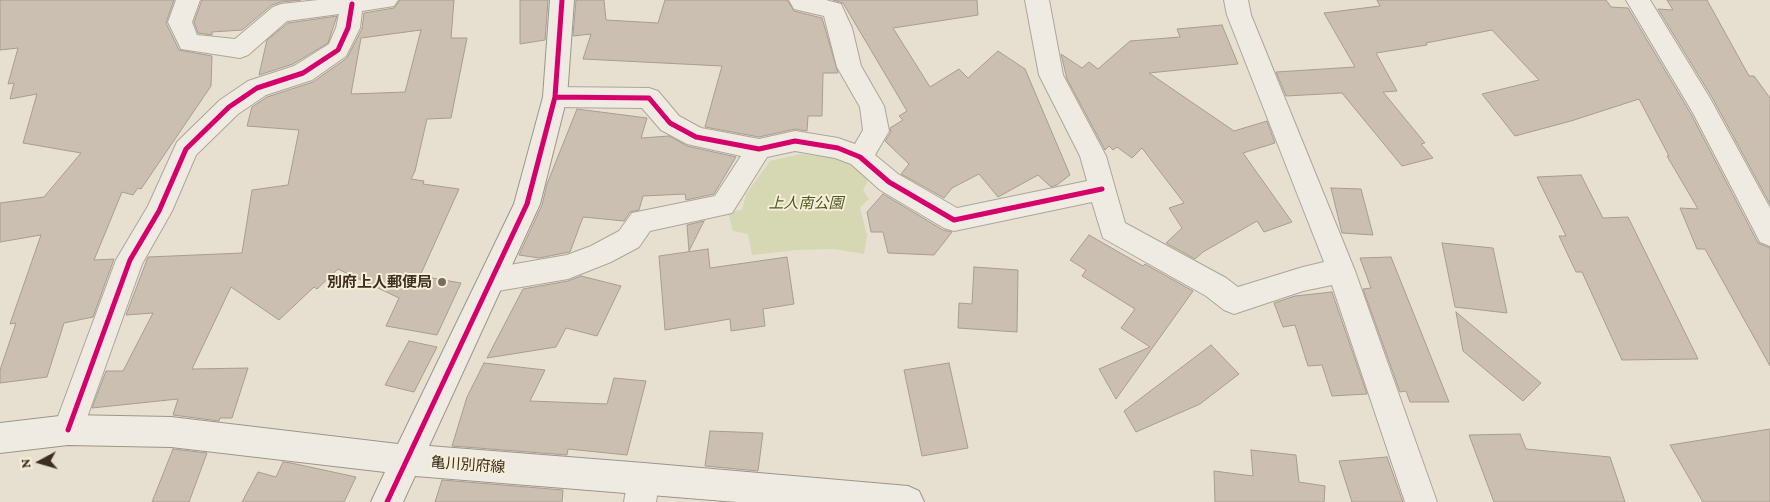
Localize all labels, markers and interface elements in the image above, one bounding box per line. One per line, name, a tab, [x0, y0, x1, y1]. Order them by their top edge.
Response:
park label: 上人南公園	[769, 194, 843, 212]
place label: 別府上人郵便局	[327, 273, 432, 291]
marker: 別府上人郵便局	[436, 276, 448, 288]
north arrow	[15, 437, 65, 487]
street label: 亀川別府線	[430, 453, 506, 477]
text: N	[17, 458, 34, 469]

